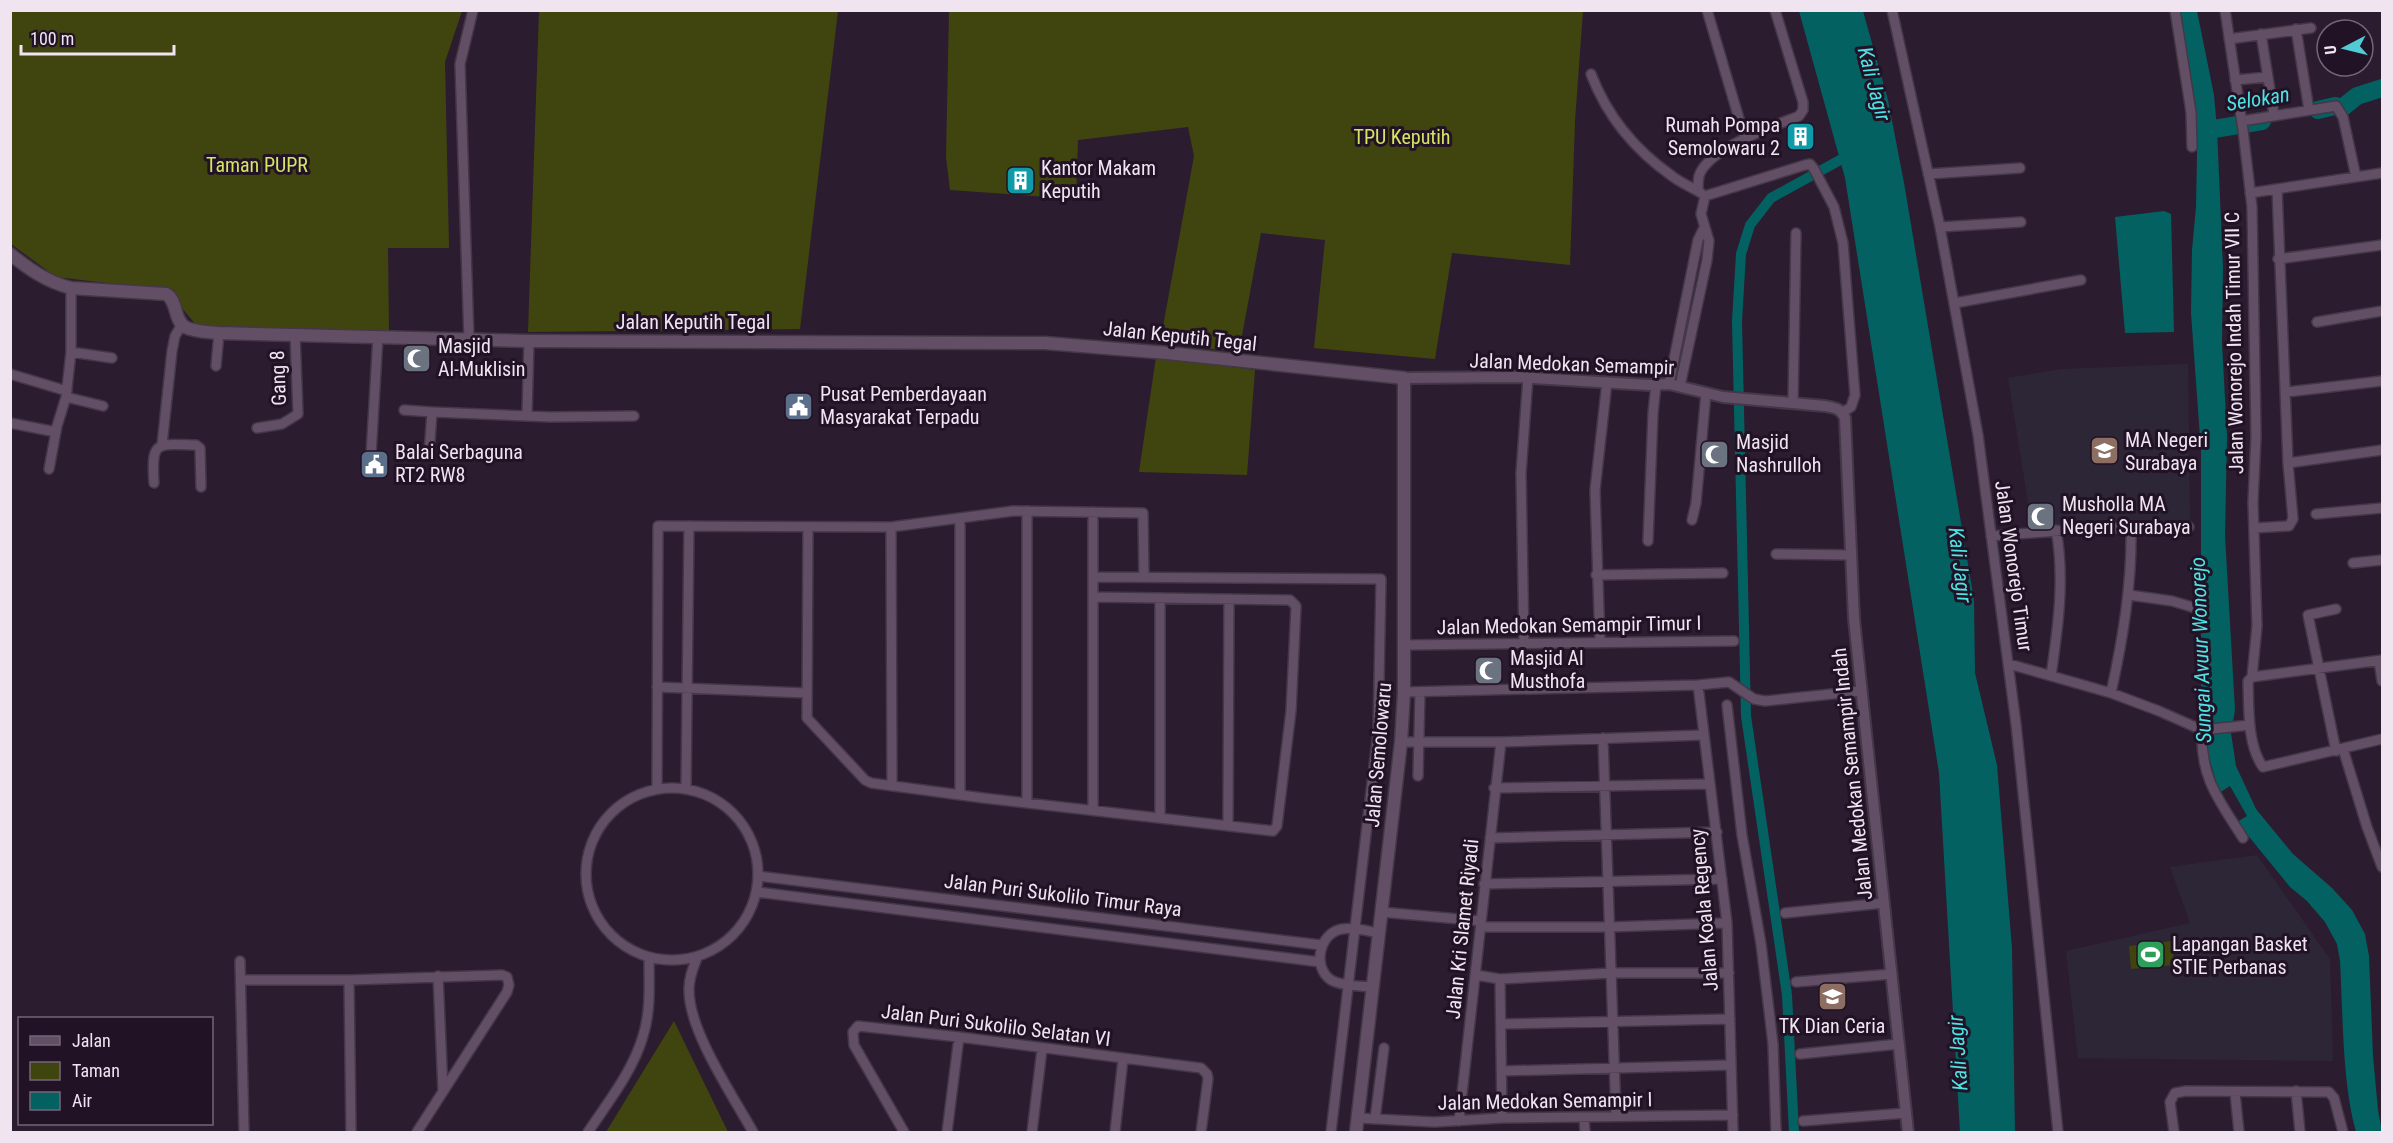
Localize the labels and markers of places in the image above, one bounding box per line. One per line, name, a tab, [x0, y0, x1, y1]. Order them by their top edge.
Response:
place label: Rumah Pompa Semolowaru 2	[1665, 113, 1780, 160]
building icon: Rumah Pompa Semolowaru 2	[1785, 121, 1817, 153]
place label: Kantor Makam Keputih	[1041, 156, 1156, 203]
building icon: Kantor Makam Keputih	[1004, 164, 1036, 196]
place label: Masjid Al-Muklisin	[438, 334, 525, 381]
mosque icon: Masjid Al-Muklisin	[401, 342, 433, 374]
place label: Pusat Pemberdayaan Masyarakat Terpadu	[820, 382, 987, 429]
public building icon: Pusat Pemberdayaan Masyarakat Terpadu	[783, 390, 815, 422]
place label: MA Negeri Surabaya	[2125, 428, 2208, 475]
place label: Masjid Nashrulloh	[1736, 430, 1821, 477]
school or university icon: MA Negeri Surabaya	[2088, 435, 2120, 467]
mosque icon: Masjid Nashrulloh	[1699, 438, 1731, 470]
place label: Balai Serbaguna RT2 RW8	[395, 440, 523, 487]
public building icon: Balai Serbaguna RT2 RW8	[358, 448, 390, 480]
place label: Musholla MA Negeri Surabaya	[2062, 492, 2191, 539]
mosque icon: Musholla MA Negeri Surabaya	[2025, 500, 2057, 532]
place label: Masjid Al Musthofa	[1510, 646, 1585, 693]
mosque icon: Masjid Al Musthofa	[1473, 654, 1505, 686]
place label: Lapangan Basket STIE Perbanas	[2172, 932, 2308, 979]
sports icon: Lapangan Basket STIE Perbanas	[2135, 939, 2167, 971]
school or university icon: TK Dian Ceria	[1816, 980, 1848, 1012]
place label: TK Dian Ceria	[1779, 1014, 1885, 1038]

